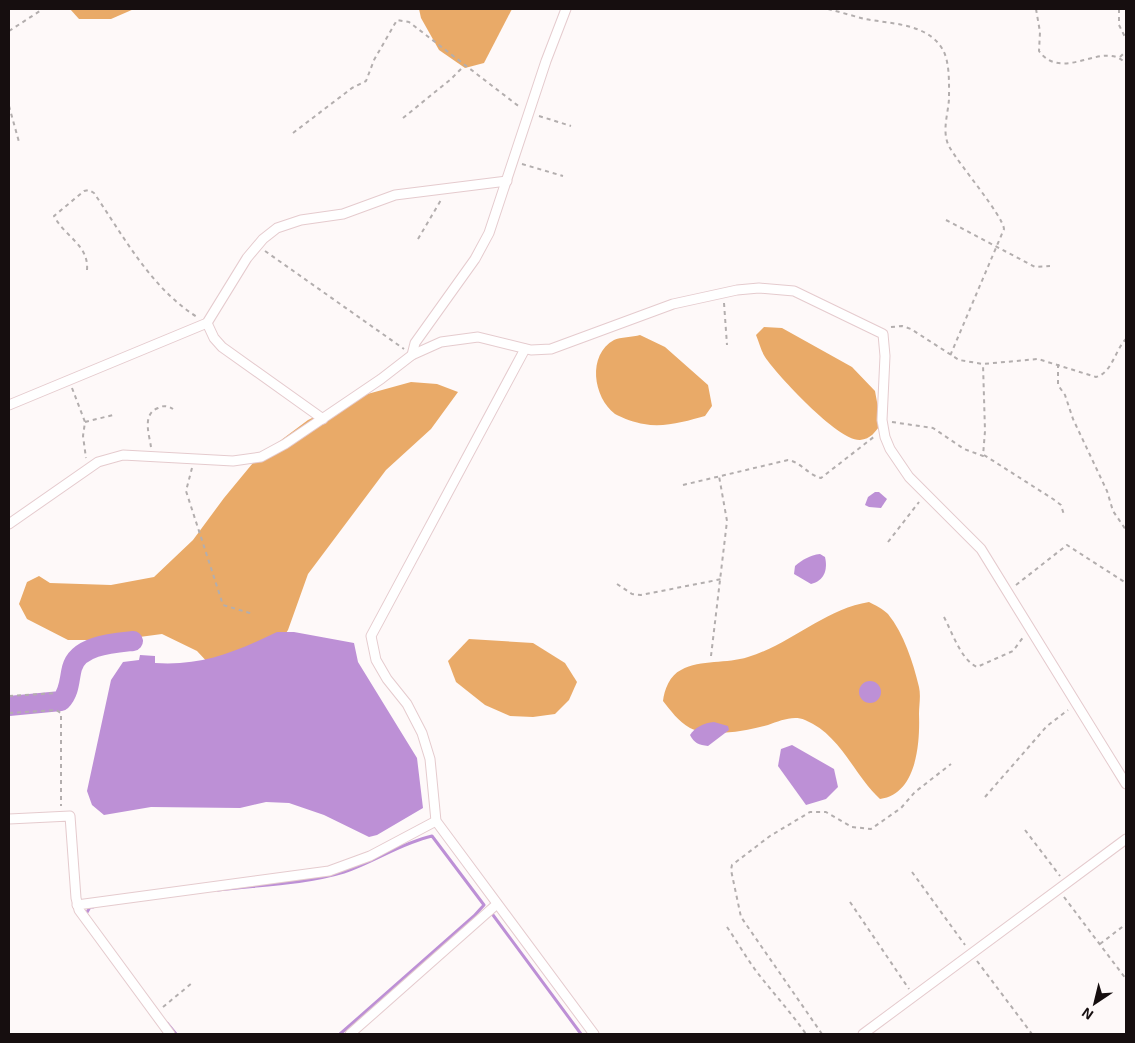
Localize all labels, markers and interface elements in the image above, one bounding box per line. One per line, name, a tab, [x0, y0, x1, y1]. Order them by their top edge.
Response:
north arrow	[1070, 978, 1120, 1028]
text: N	[1078, 1004, 1096, 1024]

